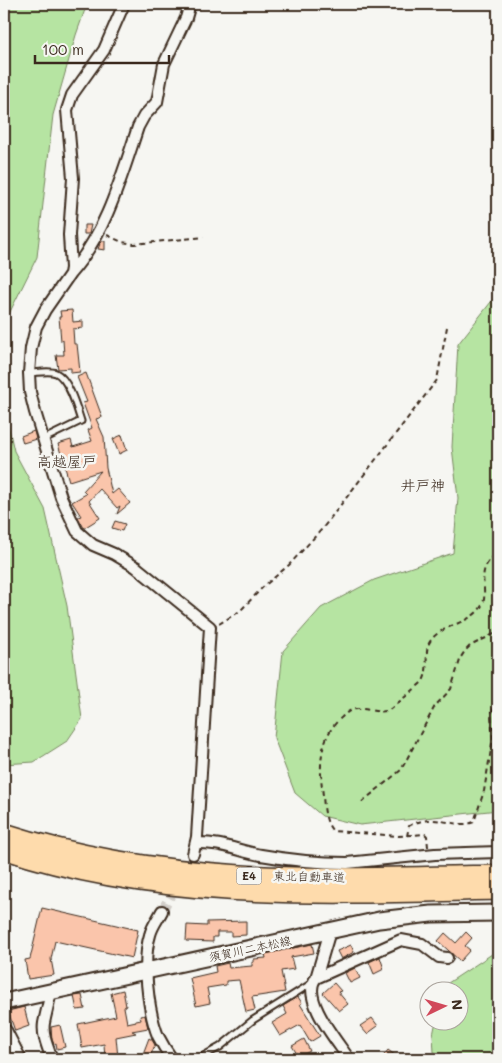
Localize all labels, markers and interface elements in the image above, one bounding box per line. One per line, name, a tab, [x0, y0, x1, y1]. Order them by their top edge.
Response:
scale bar	[35, 32, 169, 64]
text: 100 m	[42, 39, 84, 59]
district label: 高越屋戸	[37, 451, 97, 471]
district label: 井戸神	[400, 475, 446, 495]
street label: 東北自動車道	[273, 867, 345, 885]
road number: E4	[236, 868, 262, 884]
street label: 須賀川二本松線	[207, 931, 293, 965]
north arrow	[420, 980, 470, 1030]
text: N	[448, 999, 467, 1011]

